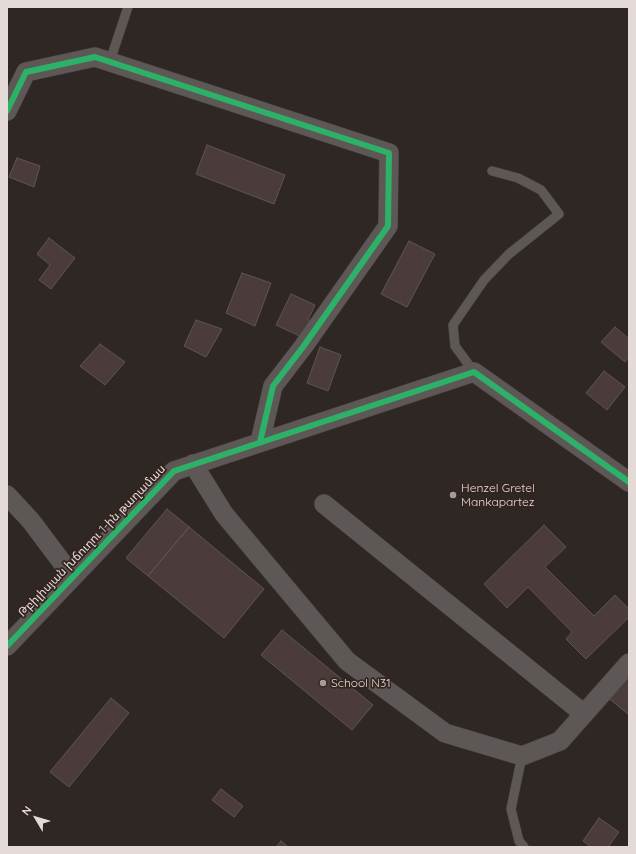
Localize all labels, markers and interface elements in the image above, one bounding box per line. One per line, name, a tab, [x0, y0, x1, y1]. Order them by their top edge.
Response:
street label: Թբիլիսյան խճուղու 1-ին թաղամաս	[15, 462, 169, 620]
place label: Henzel Gretel Mankapartez	[461, 481, 535, 509]
marker: Henzel Gretel Mankapartez	[448, 490, 458, 500]
place label: School N31	[331, 676, 391, 690]
marker: School N31	[318, 678, 328, 688]
north arrow	[16, 798, 56, 838]
text: N	[19, 803, 35, 818]

